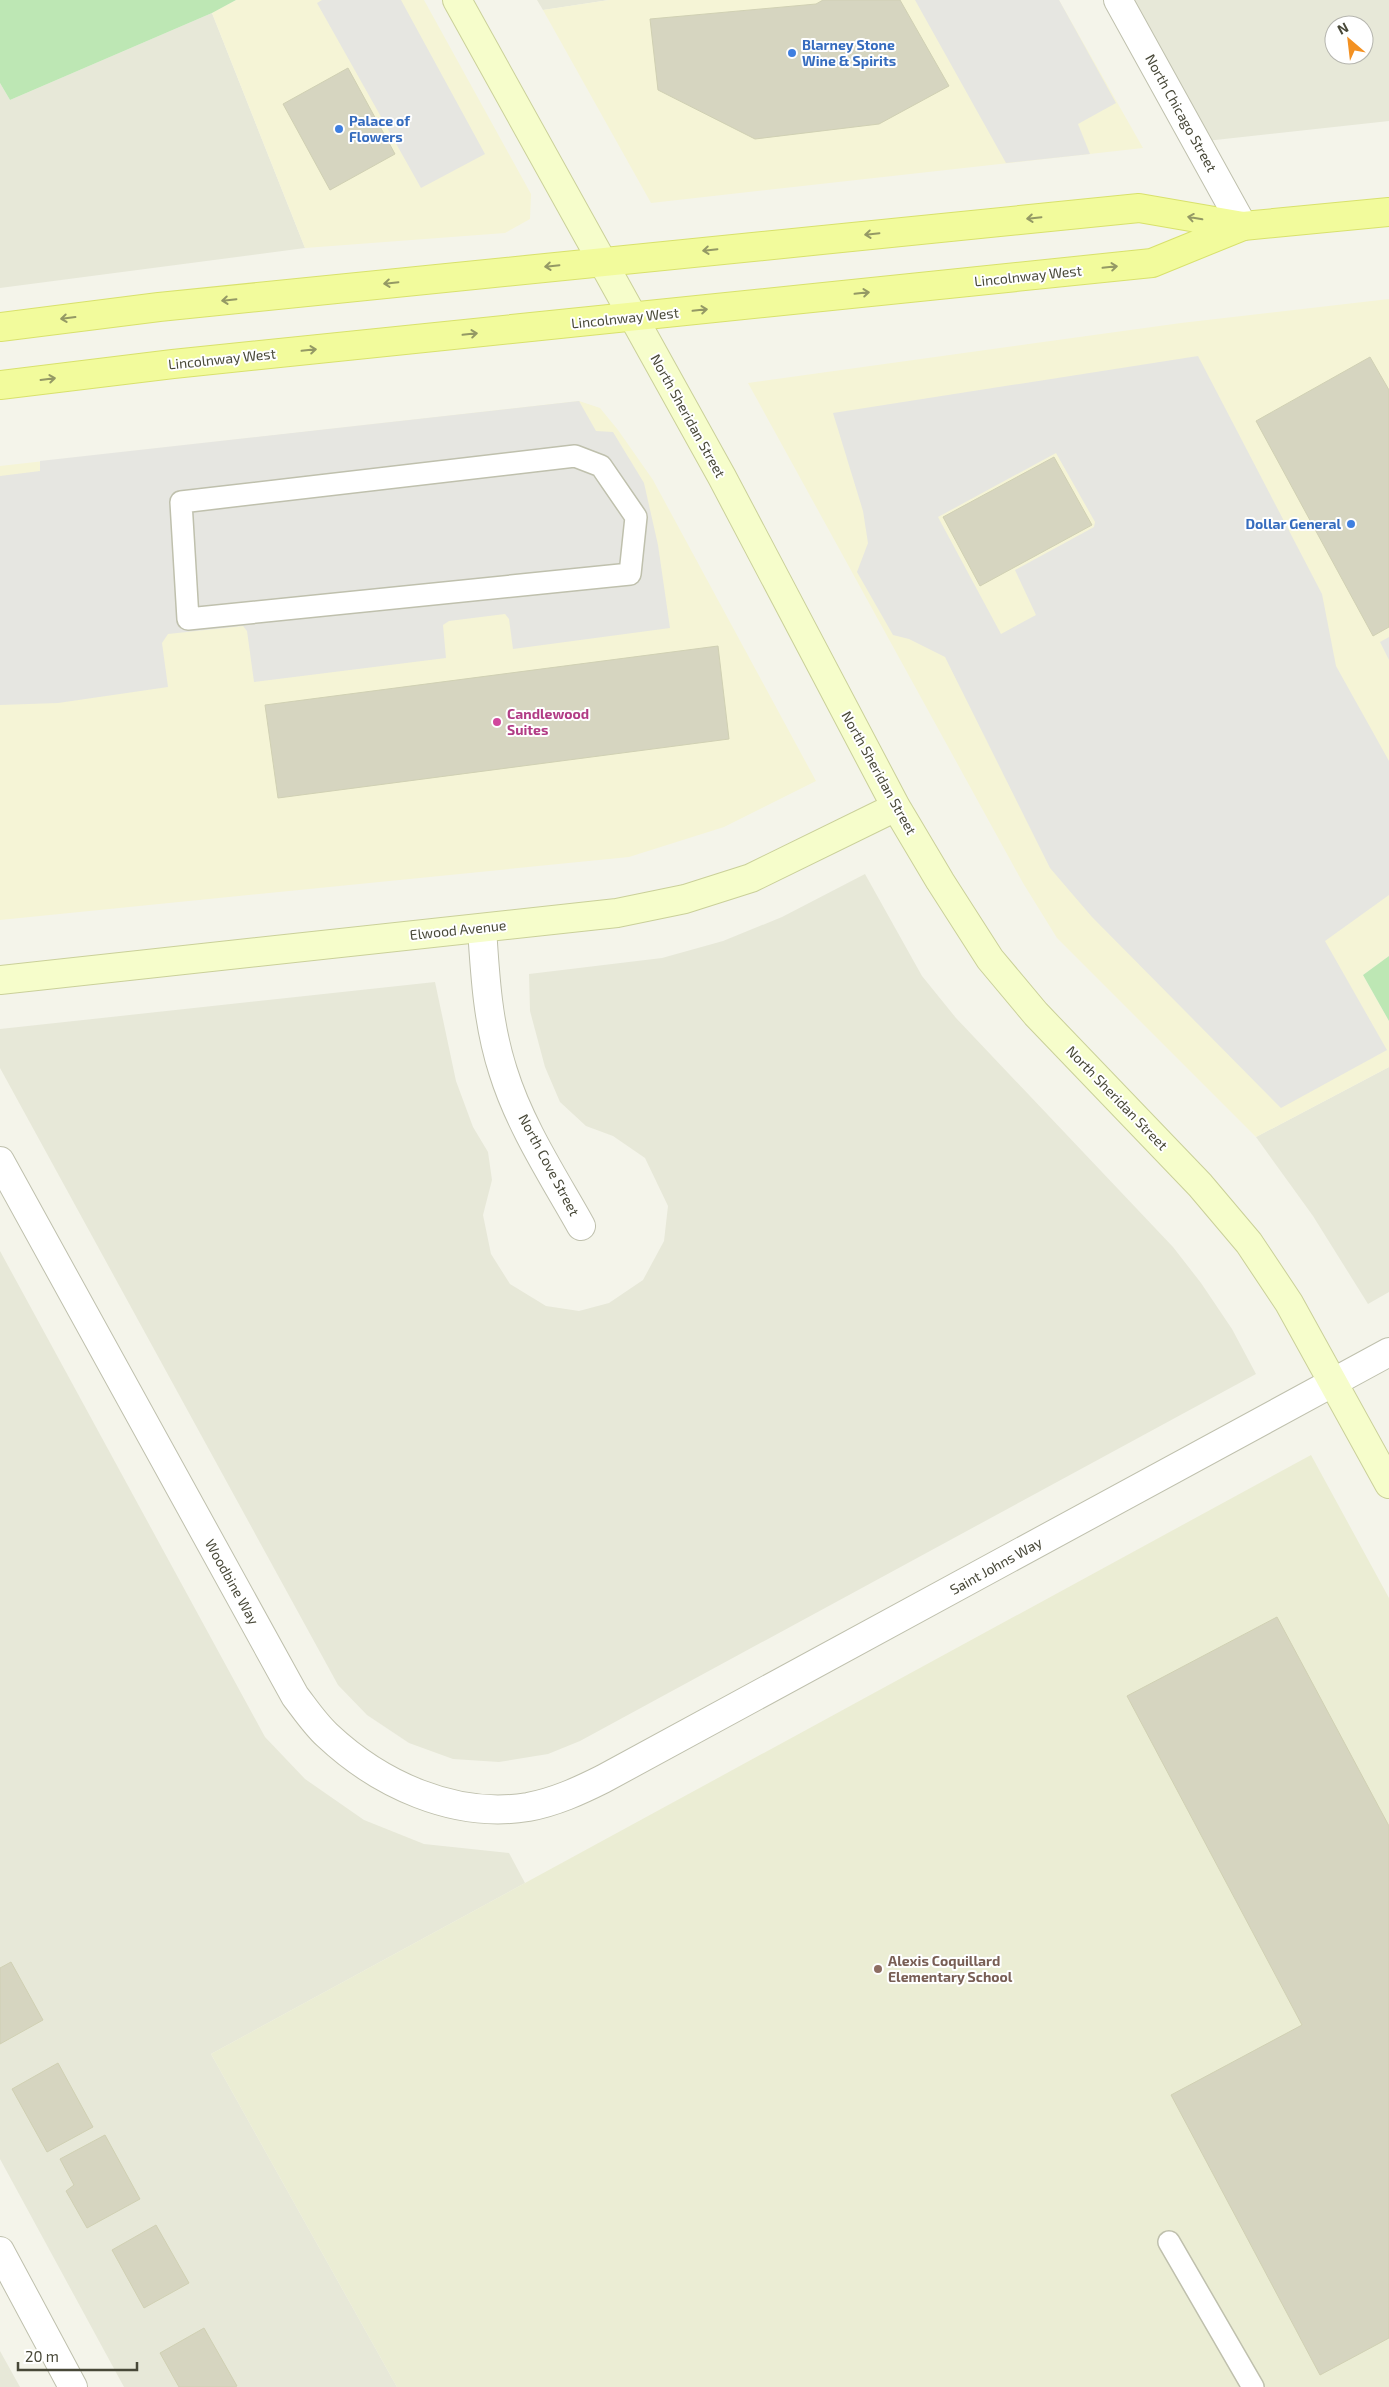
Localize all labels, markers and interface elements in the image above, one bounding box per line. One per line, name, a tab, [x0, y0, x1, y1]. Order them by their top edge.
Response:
north arrow	[1324, 15, 1374, 65]
text: N	[1334, 18, 1351, 38]
place label: Blarney Stone Wine & Spirits	[802, 36, 896, 69]
marker: Blarney Stone Wine & Spirits	[786, 47, 798, 59]
street label: North Chicago Street	[1142, 51, 1221, 175]
place label: Palace of Flowers	[349, 112, 410, 145]
marker: Palace of Flowers	[333, 123, 345, 135]
one-way arrow	[1187, 212, 1203, 222]
one-way arrow	[1026, 214, 1042, 223]
one-way arrow	[864, 229, 880, 239]
one-way arrow	[703, 245, 719, 255]
one-way arrow	[545, 261, 561, 271]
street label: Lincolnway West	[973, 261, 1083, 290]
one-way arrow	[1102, 262, 1118, 272]
one-way arrow	[383, 278, 399, 288]
one-way arrow	[853, 288, 869, 298]
one-way arrow	[221, 295, 237, 305]
street label: Lincolnway West	[570, 303, 680, 332]
one-way arrow	[692, 305, 708, 315]
one-way arrow	[60, 314, 76, 324]
one-way arrow	[462, 329, 478, 339]
street label: Lincolnway West	[167, 344, 277, 373]
one-way arrow	[301, 346, 317, 355]
street label: North Sheridan Street	[647, 351, 729, 480]
one-way arrow	[40, 374, 56, 384]
place label: Dollar General	[1245, 515, 1341, 532]
marker: Dollar General	[1345, 518, 1357, 530]
place label: Candlewood Suites	[507, 705, 589, 738]
street label: North Sheridan Street	[838, 708, 920, 837]
marker: Candlewood Suites	[491, 716, 503, 728]
street label: Elwood Avenue	[409, 916, 507, 943]
street label: North Sheridan Street	[1063, 1042, 1172, 1153]
street label: North Cove Street	[515, 1111, 583, 1219]
street label: Saint Johns Way	[947, 1533, 1045, 1598]
street label: Woodbine Way	[202, 1536, 263, 1628]
place label: Alexis Coquillard Elementary School	[888, 1952, 1013, 1985]
marker: Alexis Coquillard Elementary School	[872, 1963, 884, 1975]
scale bar	[18, 2340, 136, 2372]
text: 20 m	[25, 2347, 59, 2365]

